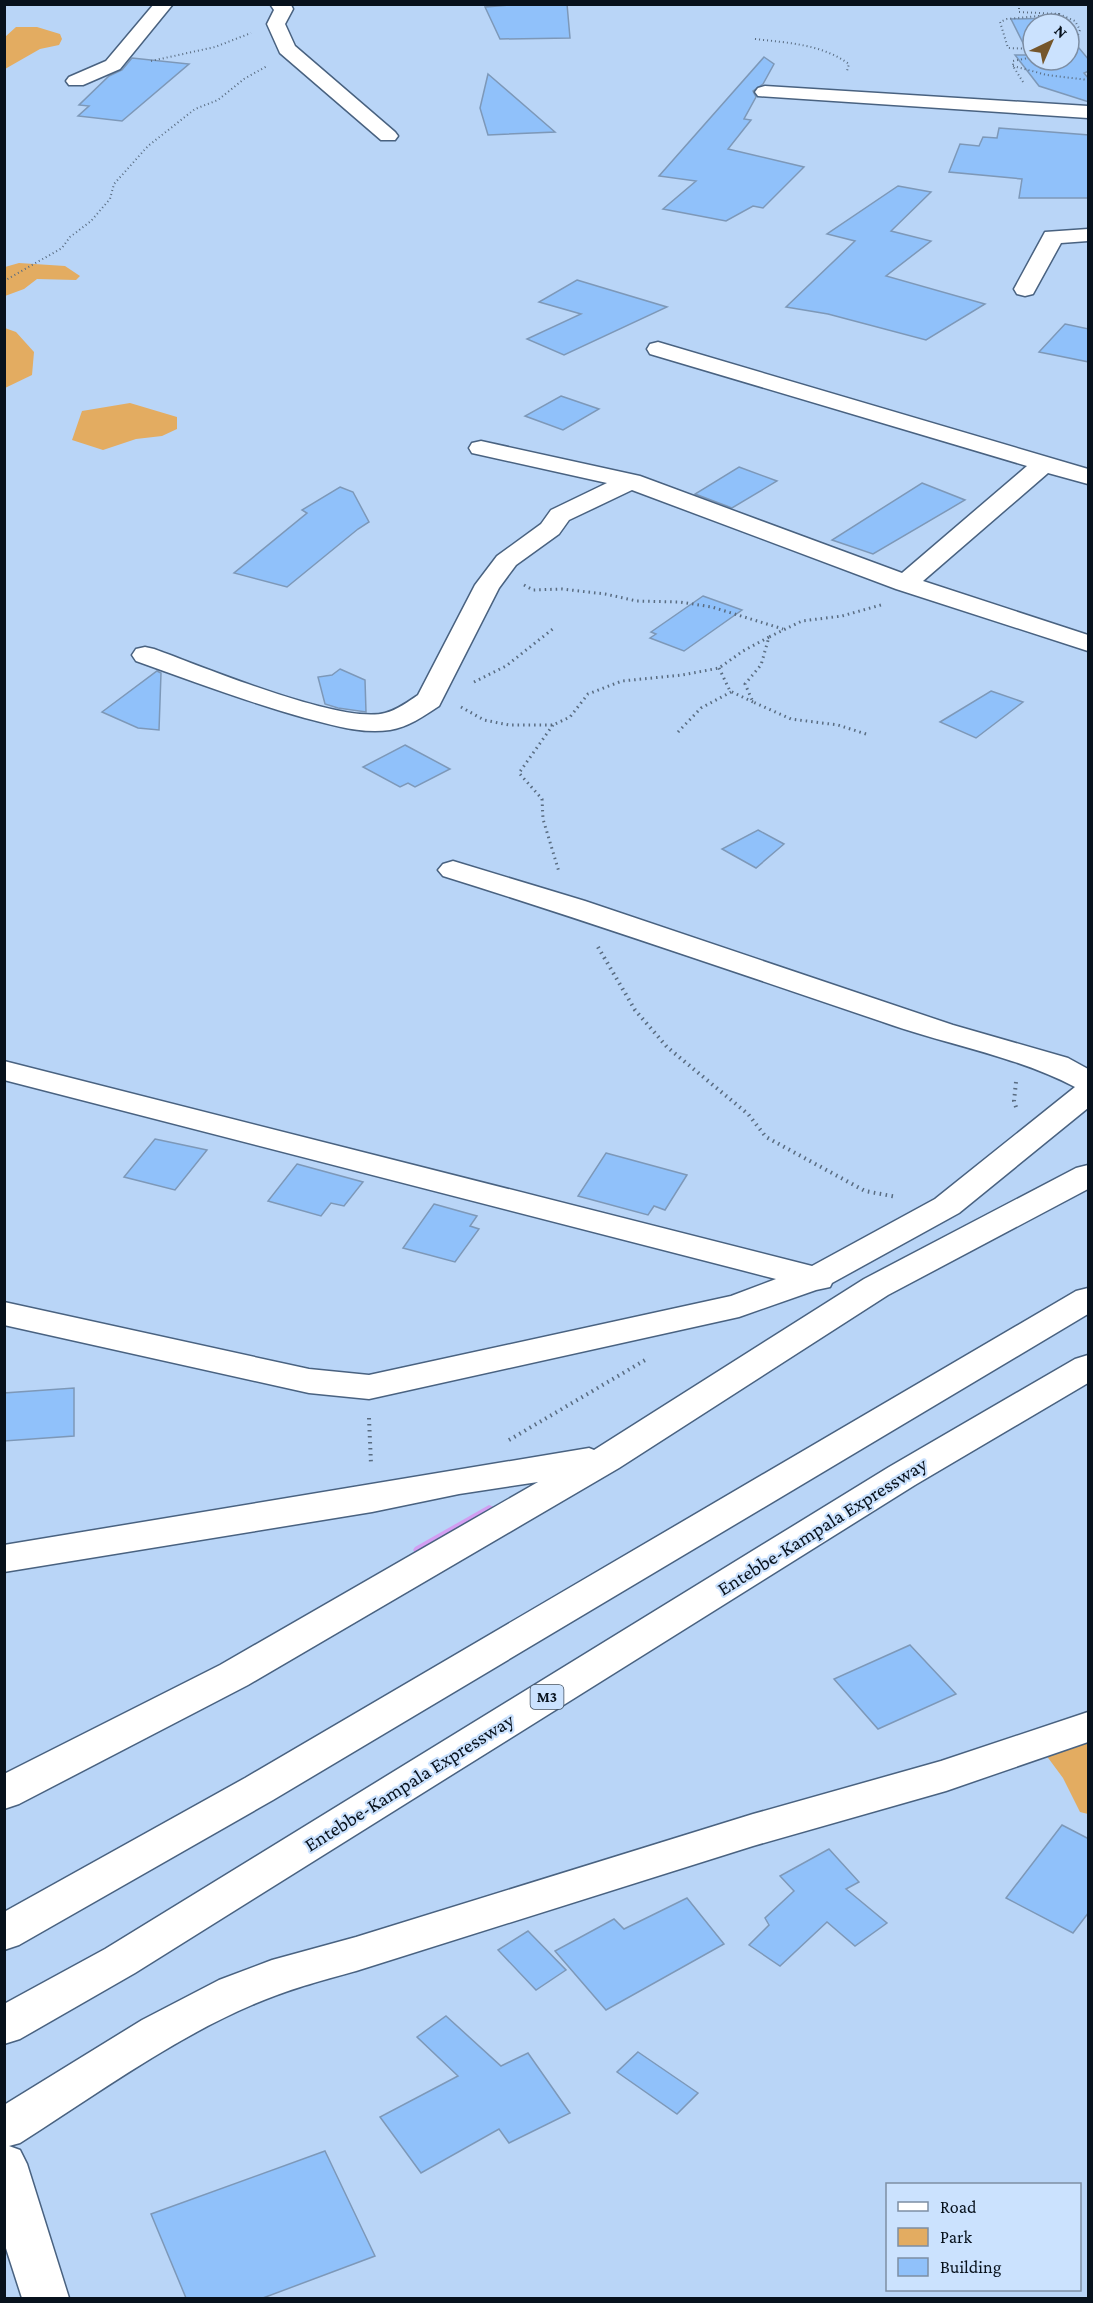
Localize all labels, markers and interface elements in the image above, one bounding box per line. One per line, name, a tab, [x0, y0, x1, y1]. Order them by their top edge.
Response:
north arrow	[1021, 12, 1081, 72]
text: N	[1051, 22, 1071, 42]
street label: Entebbe-Kampala Expressway	[713, 1452, 932, 1600]
road number: M3	[530, 1685, 564, 1709]
street label: Entebbe-Kampala Expressway	[300, 1708, 519, 1856]
legend	[886, 2183, 1081, 2291]
text: Road	[940, 2197, 977, 2217]
text: Park	[940, 2227, 972, 2247]
text: Building	[940, 2257, 1002, 2277]

